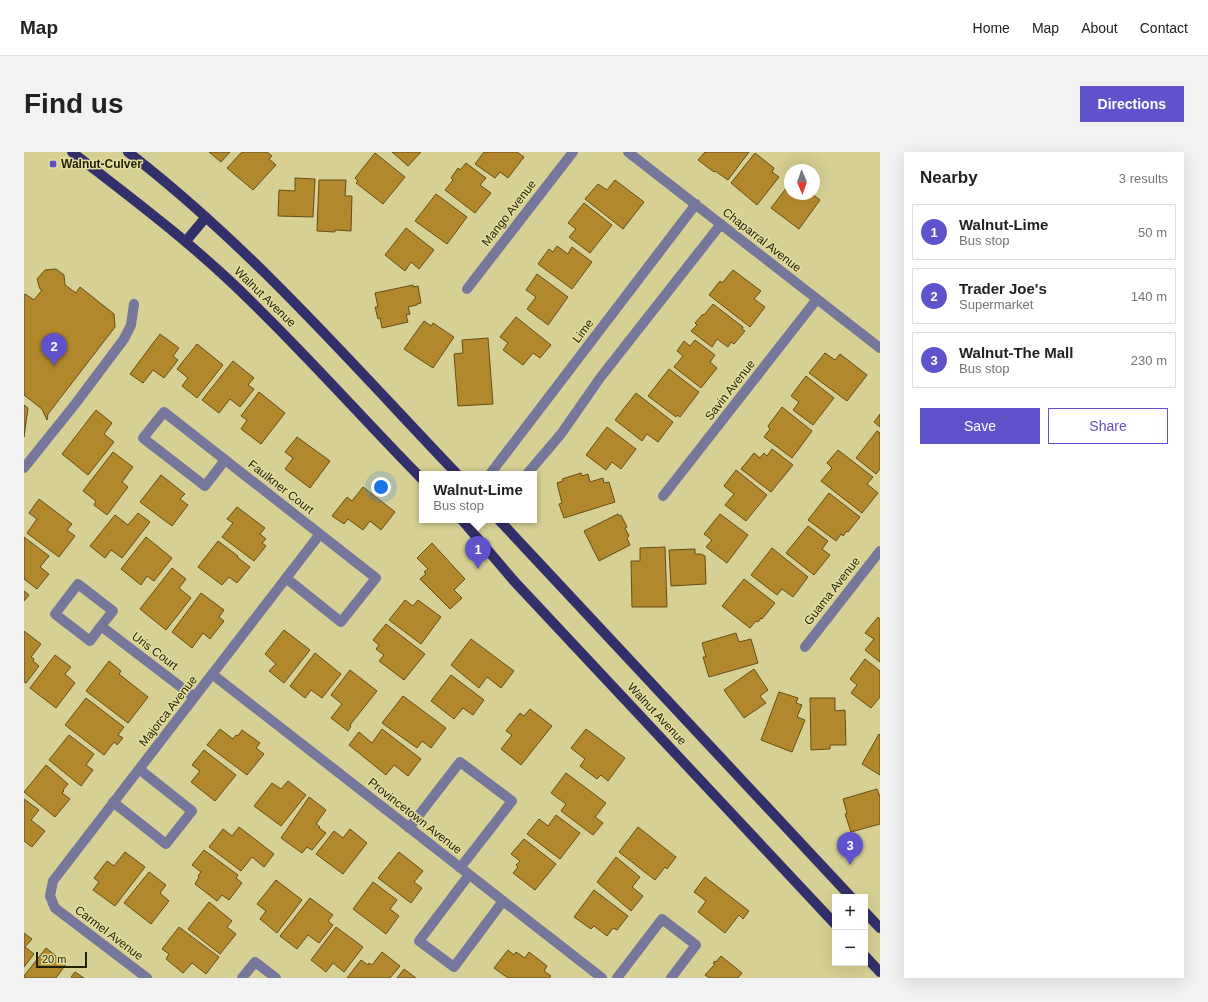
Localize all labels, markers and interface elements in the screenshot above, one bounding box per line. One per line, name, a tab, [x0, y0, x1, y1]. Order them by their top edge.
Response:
text: Map	[20, 17, 58, 38]
text: Home	[973, 20, 1010, 36]
text: Map	[1032, 20, 1059, 36]
text: About	[1081, 20, 1118, 36]
text: Contact	[1140, 20, 1188, 36]
button: Directions	[1080, 86, 1184, 122]
text: Find us	[24, 88, 124, 119]
place label: Walnut-Culver	[61, 157, 142, 171]
marker: Walnut-Culver	[48, 159, 58, 169]
north arrow	[784, 164, 820, 200]
text: Nearby	[920, 168, 978, 187]
text: 3 results	[1119, 171, 1168, 186]
street label: Mango Avenue	[479, 177, 539, 249]
street label: Chaparral Avenue	[720, 205, 804, 275]
text: Walnut-Lime	[959, 216, 1048, 233]
text: 1	[930, 225, 938, 240]
text: 50 m	[1138, 225, 1167, 240]
text: Bus stop	[959, 233, 1010, 248]
street label: Walnut Avenue	[231, 264, 299, 330]
text: Trader Joe's	[959, 280, 1047, 297]
text: 2	[930, 289, 938, 304]
text: 140 m	[1131, 289, 1167, 304]
text: Supermarket	[959, 297, 1033, 312]
street label: Lime	[570, 316, 597, 346]
pin: 2	[41, 333, 67, 366]
text: Walnut-The Mall	[959, 344, 1073, 361]
text: 3	[930, 353, 938, 368]
text: 230 m	[1131, 353, 1167, 368]
street label: Savin Avenue	[702, 357, 758, 423]
text: Bus stop	[959, 361, 1010, 376]
button: Save	[920, 408, 1040, 444]
button: Share	[1048, 408, 1168, 444]
street label: Faulkner Court	[245, 457, 317, 517]
popup	[419, 471, 537, 523]
your location	[371, 477, 391, 497]
text: Walnut-Lime	[433, 481, 523, 498]
text: Bus stop	[433, 498, 484, 513]
pin: 1	[465, 536, 491, 569]
street label: Guama Avenue	[801, 554, 863, 628]
street label: Uris Court	[129, 629, 181, 673]
street label: Majorca Avenue	[136, 673, 200, 749]
street label: Walnut Avenue	[625, 680, 690, 748]
street label: Provincetown Avenue	[365, 775, 465, 857]
pin: 3	[837, 832, 863, 865]
map controls	[832, 894, 868, 966]
button: +	[832, 894, 868, 930]
street label: Carmel Avenue	[72, 903, 146, 963]
button: −	[832, 930, 868, 966]
scale bar	[36, 950, 87, 969]
text: 20 m	[42, 953, 66, 965]

